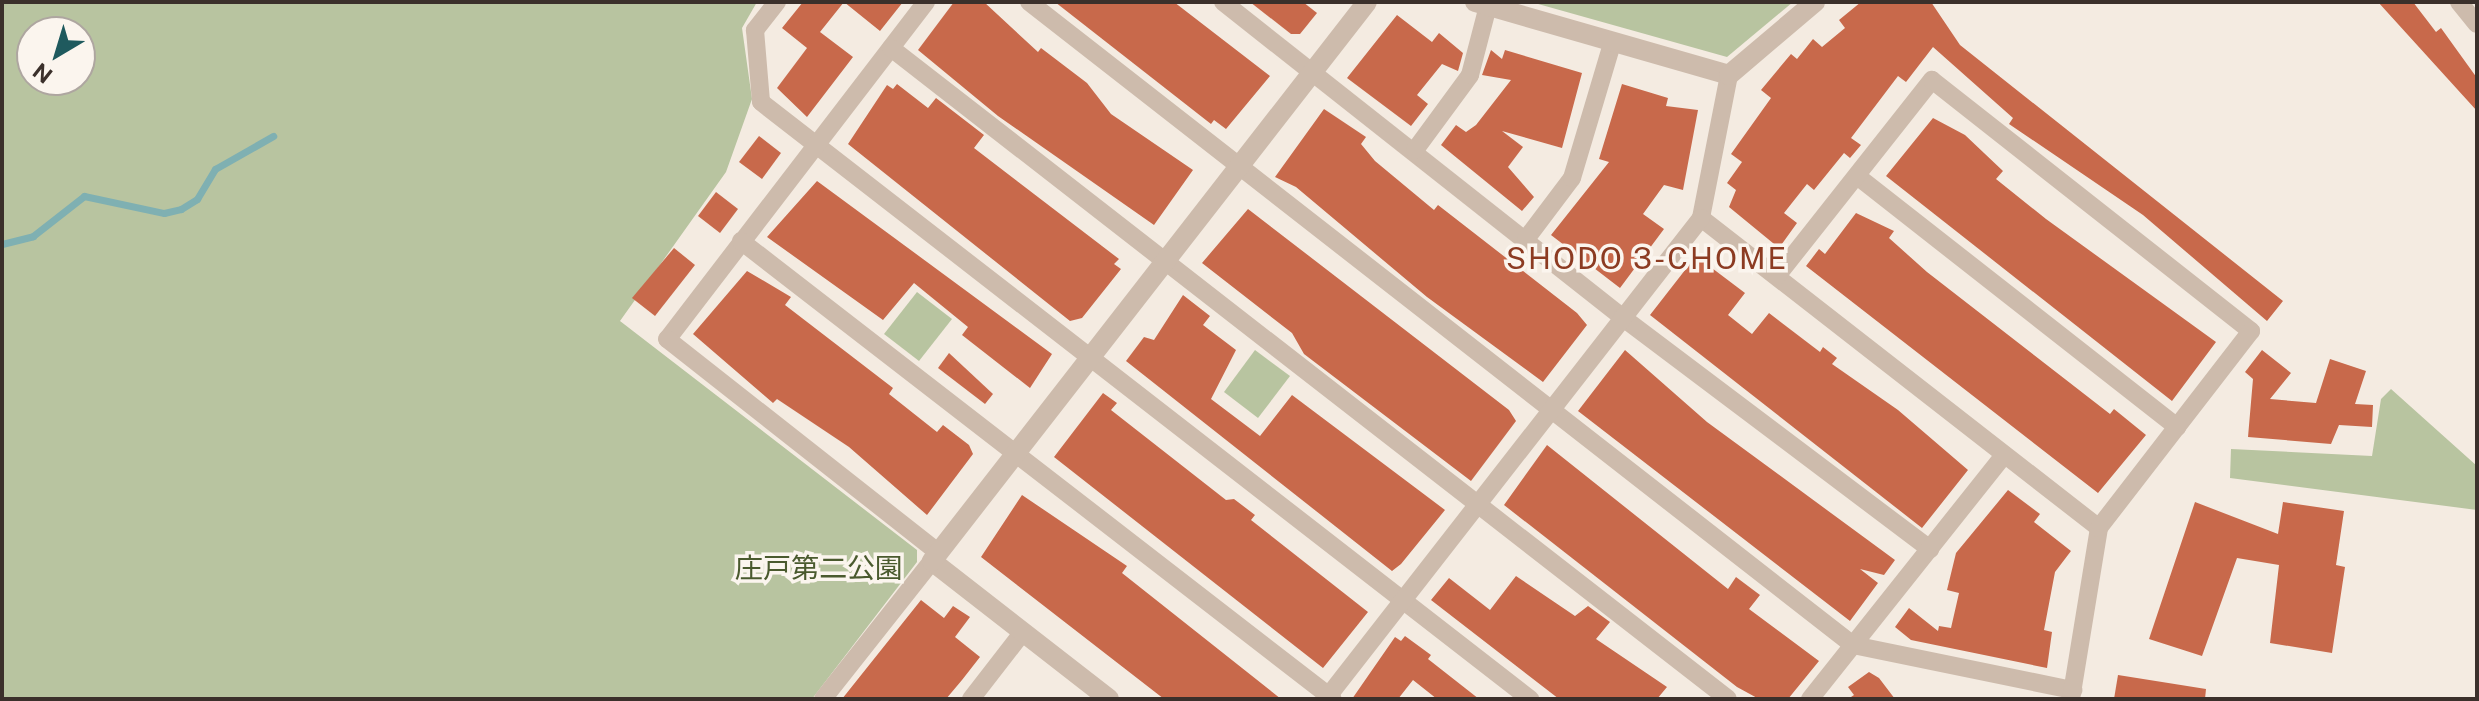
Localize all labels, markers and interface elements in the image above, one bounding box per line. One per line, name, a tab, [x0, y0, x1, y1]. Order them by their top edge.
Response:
north arrow	[16, 16, 96, 96]
text: N	[28, 58, 57, 89]
district label: SHODO 3-CHOME	[1506, 240, 1788, 276]
park label: 庄戸第二公園	[735, 551, 903, 585]

